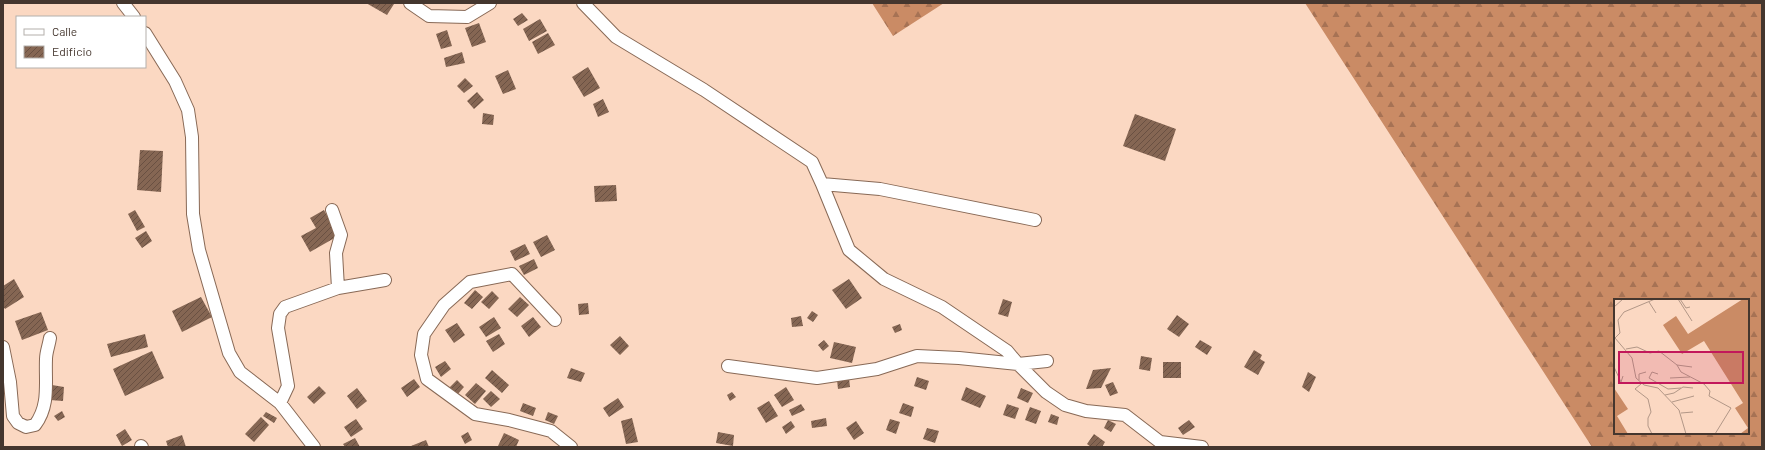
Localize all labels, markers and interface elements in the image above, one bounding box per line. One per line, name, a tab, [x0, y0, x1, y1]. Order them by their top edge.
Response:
legend	[16, 16, 146, 68]
text: Calle	[52, 24, 77, 38]
text: Edificio	[52, 44, 92, 58]
inset map	[1614, 299, 1749, 434]

